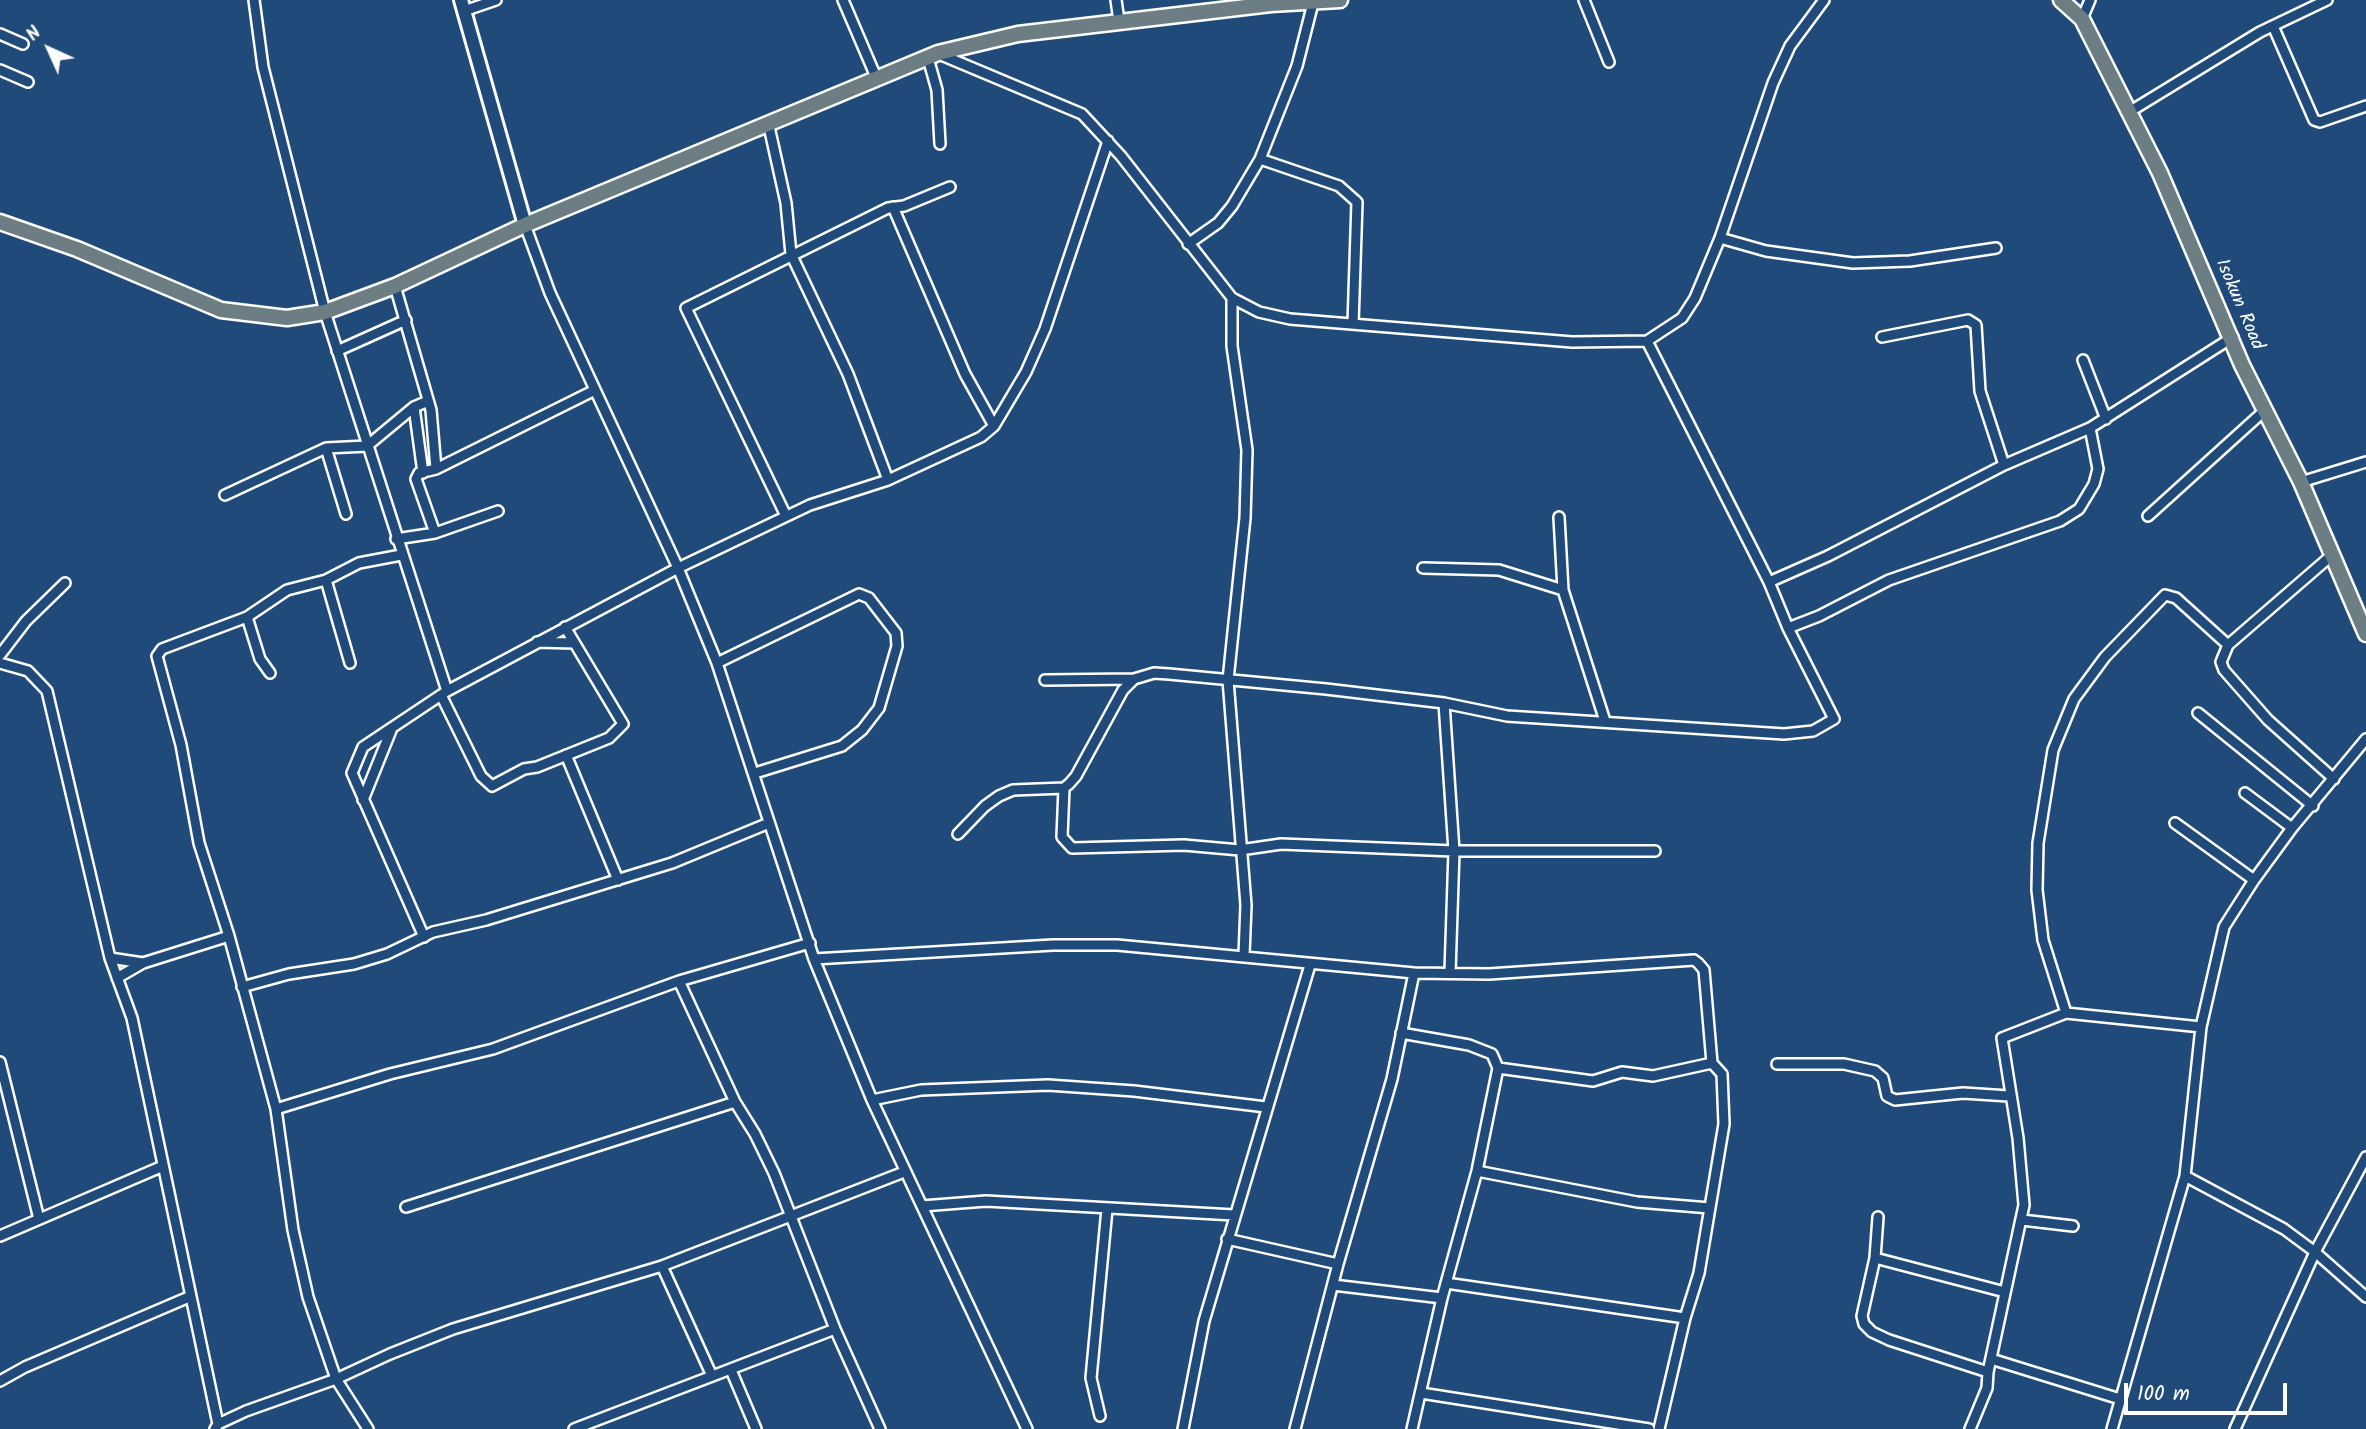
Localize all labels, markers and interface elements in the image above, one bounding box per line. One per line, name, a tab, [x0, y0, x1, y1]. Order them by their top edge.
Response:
north arrow	[14, 14, 84, 84]
text: N	[19, 19, 49, 49]
street label: Isokun Road	[2209, 256, 2267, 354]
scale bar	[2128, 1370, 2291, 1414]
text: 100 m	[2137, 1378, 2190, 1411]

